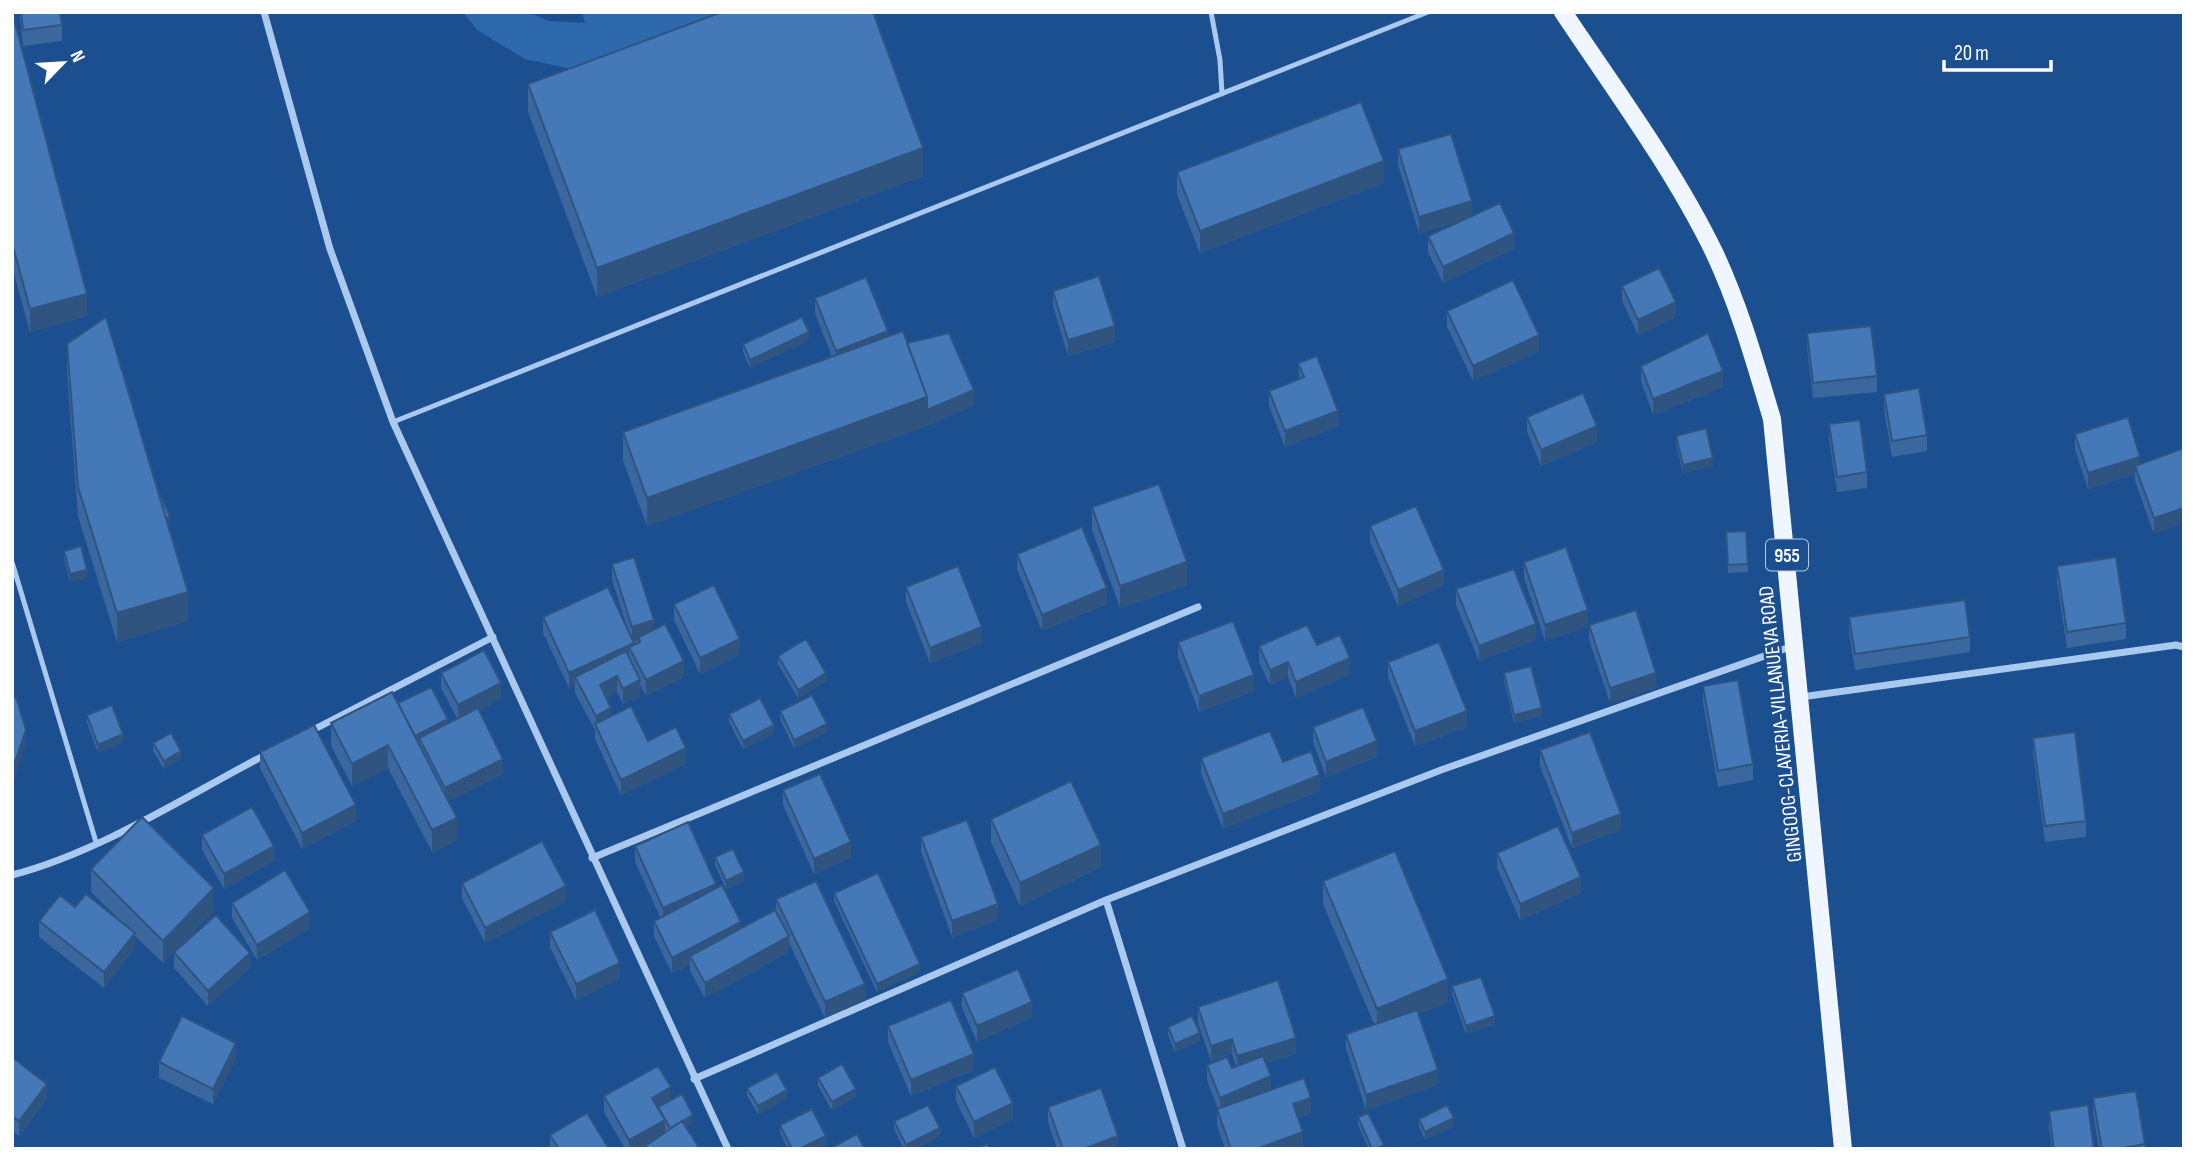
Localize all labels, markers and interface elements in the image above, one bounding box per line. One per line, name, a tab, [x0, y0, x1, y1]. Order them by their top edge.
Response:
north arrow	[28, 28, 98, 98]
scale bar	[1944, 28, 2051, 72]
text: 20 m	[1954, 41, 1989, 66]
text: N	[64, 47, 90, 66]
road number: 955	[1766, 540, 1808, 570]
street label: GINGOOG-CLAVERIA-VILLANUEVA ROAD	[1754, 585, 1807, 863]

